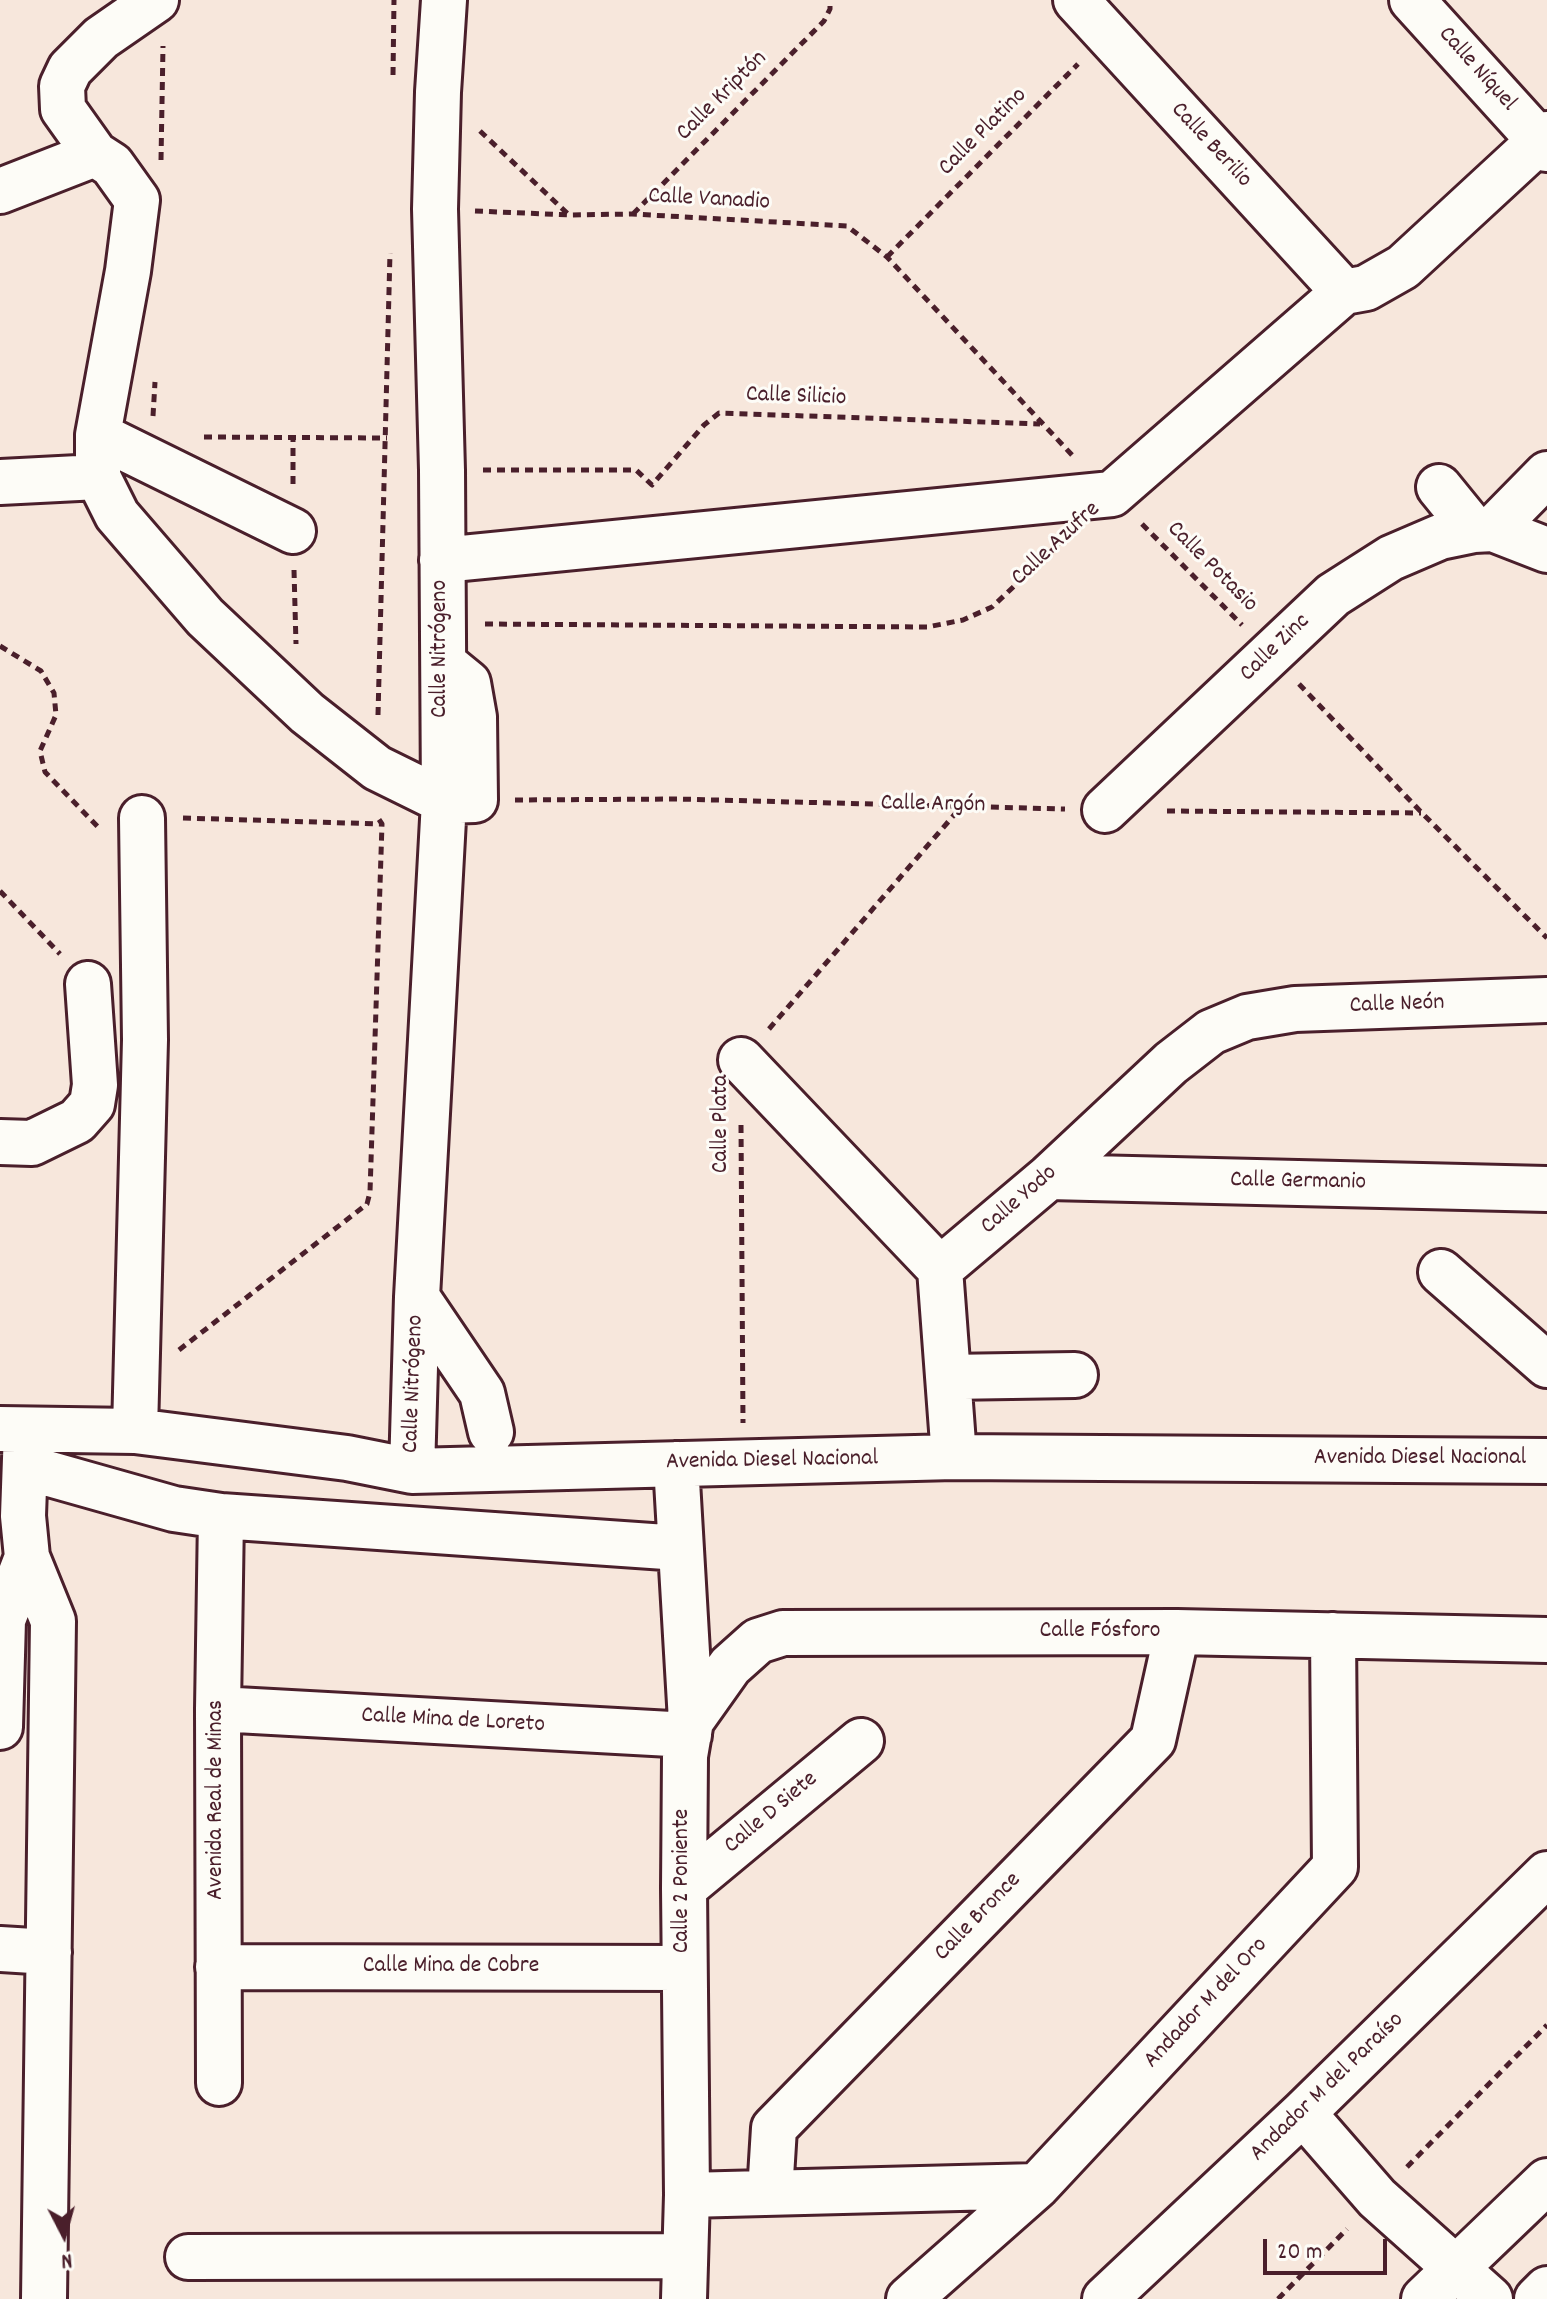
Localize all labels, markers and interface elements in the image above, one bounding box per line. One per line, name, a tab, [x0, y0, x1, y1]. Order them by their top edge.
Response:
street label: Calle Níquel	[1430, 22, 1522, 118]
street label: Calle Kriptón	[672, 46, 774, 148]
street label: Calle Platino	[934, 83, 1034, 183]
street label: Calle Berilio	[1163, 97, 1257, 195]
street label: Calle Vanadio	[647, 183, 771, 219]
street label: Calle Silicio	[745, 382, 847, 414]
street label: Calle Azufre	[1007, 497, 1107, 593]
street label: Calle Potasio	[1159, 516, 1263, 620]
street label: Calle Nitrógeno	[428, 580, 456, 718]
street label: Calle Zinc	[1235, 609, 1317, 689]
street label: Calle Argón	[880, 791, 986, 821]
street label: Calle Neón	[1349, 990, 1445, 1022]
street label: Calle Plata	[709, 1075, 737, 1173]
street label: Calle Yodo	[976, 1160, 1064, 1242]
street label: Calle Germanio	[1230, 1167, 1366, 1199]
street label: Calle Nitrógeno	[398, 1314, 432, 1454]
street label: Avenida Diesel Nacional	[666, 1446, 878, 1478]
street label: Avenida Diesel Nacional	[1314, 1446, 1526, 1474]
street label: Calle Fósforo	[1040, 1619, 1160, 1647]
street label: Avenida Real de Minas	[204, 1700, 232, 1900]
street label: Calle Mina de Loreto	[361, 1703, 545, 1741]
street label: Calle D Siete	[719, 1767, 825, 1861]
street label: Calle 2 Poniente	[670, 1809, 698, 1953]
street label: Calle Bronce	[929, 1867, 1029, 1969]
street label: Andador M del Oro	[1139, 1932, 1275, 2076]
street label: Calle Mina de Cobre	[363, 1954, 539, 1982]
street label: Andador M del Paraíso	[1245, 2007, 1411, 2169]
north arrow	[24, 2195, 104, 2275]
scale bar	[1267, 2223, 1391, 2273]
text: 20 m	[1277, 2236, 1323, 2270]
text: N	[60, 2243, 74, 2275]

